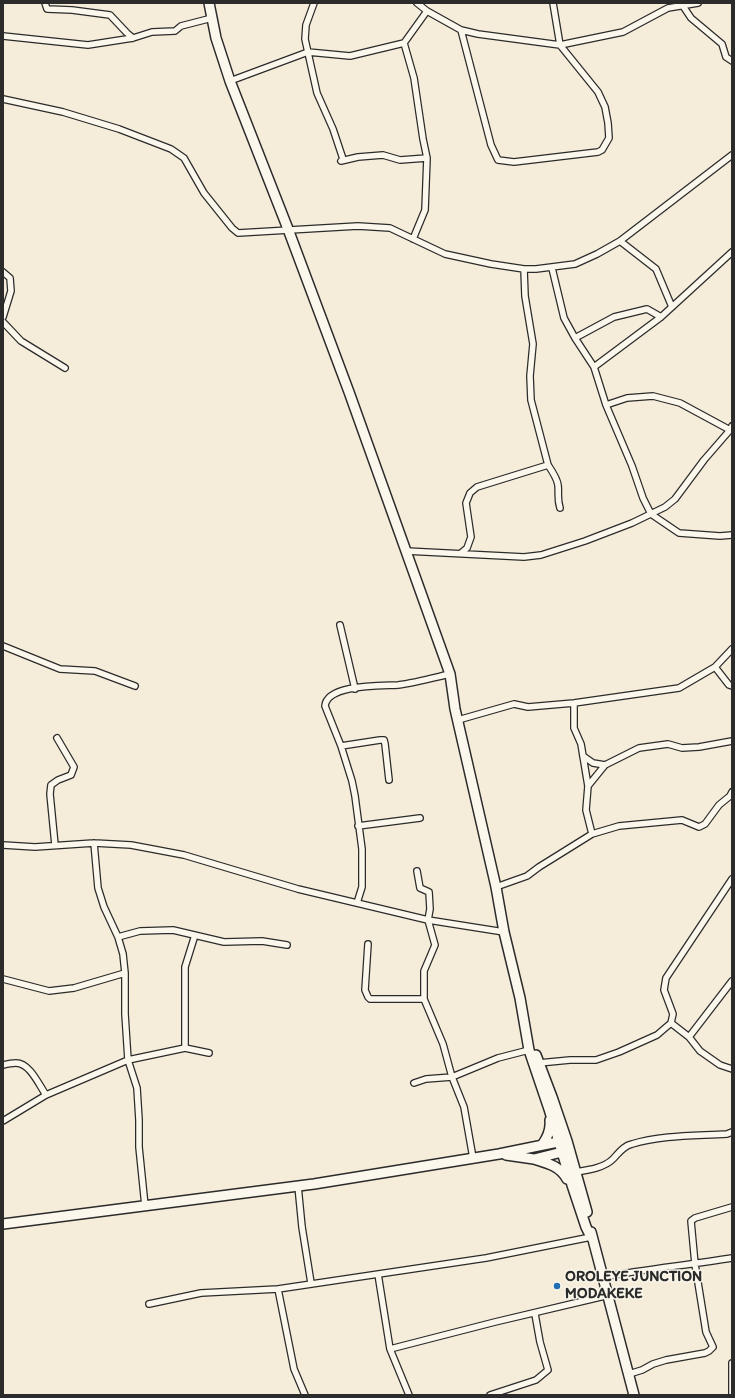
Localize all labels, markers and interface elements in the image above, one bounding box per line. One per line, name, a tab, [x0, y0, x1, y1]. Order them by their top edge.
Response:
place label: OROLEYE JUNCTION MODAKEKE	[565, 1268, 702, 1303]
marker: OROLEYE JUNCTION MODAKEKE	[552, 1281, 562, 1291]

